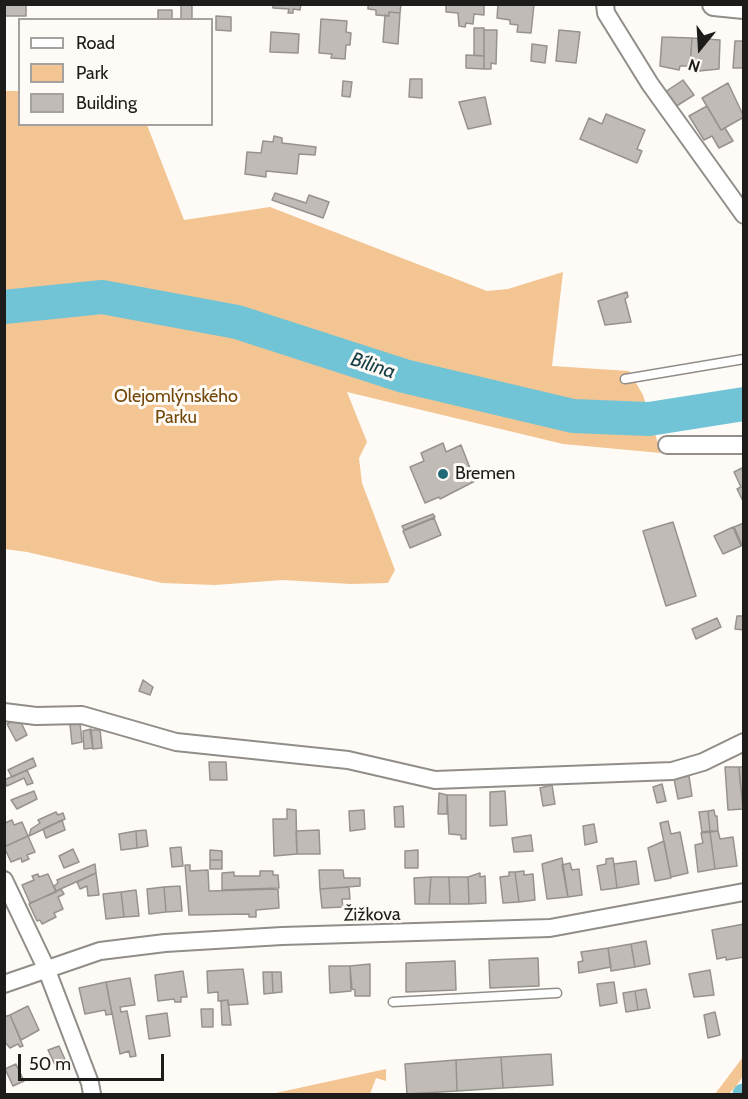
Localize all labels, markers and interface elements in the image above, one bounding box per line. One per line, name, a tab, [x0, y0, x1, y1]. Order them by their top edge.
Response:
legend	[18, 18, 213, 126]
north arrow	[670, 18, 730, 78]
text: Road	[76, 32, 115, 54]
text: N	[686, 55, 703, 76]
text: Park	[76, 62, 108, 84]
text: Building	[76, 92, 137, 114]
water label: Bílina	[348, 348, 398, 384]
park label: Olejomlýnského Parku	[114, 386, 238, 428]
place label: Bremen	[455, 463, 515, 485]
marker: Bremen	[436, 467, 450, 481]
street label: Žižkova	[343, 904, 401, 926]
scale bar	[21, 1042, 166, 1080]
text: 50 m	[29, 1053, 71, 1075]

